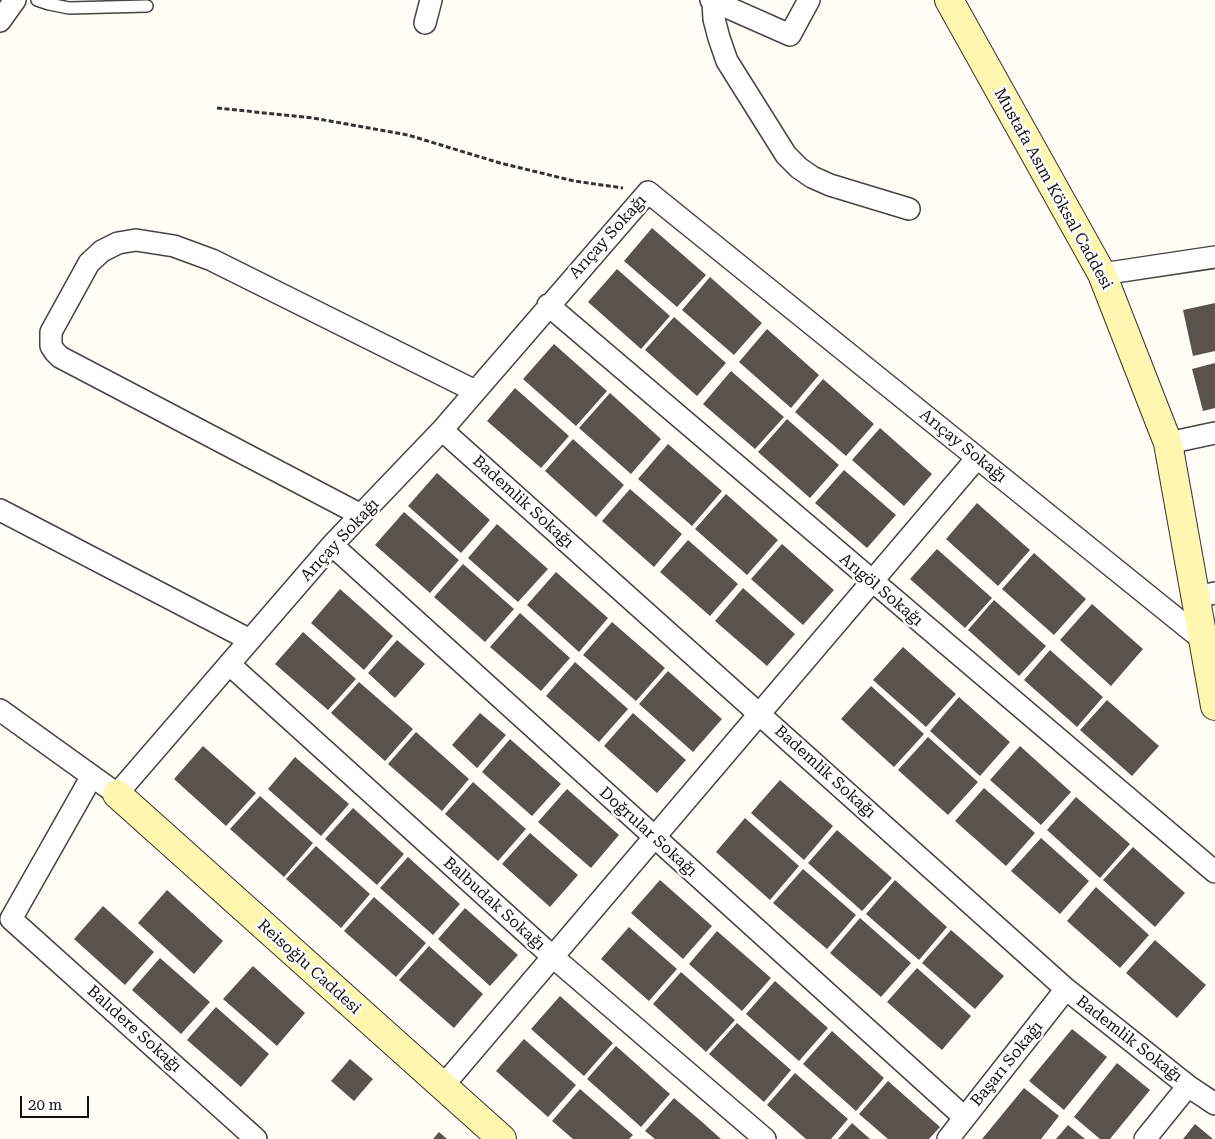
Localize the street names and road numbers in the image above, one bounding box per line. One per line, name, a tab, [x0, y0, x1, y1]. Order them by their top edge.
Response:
street label: Mustafa Asım Köksal Caddesi	[990, 85, 1116, 293]
street label: Arıçay Sokağı	[565, 191, 651, 283]
street label: Arıçay Sokağı	[916, 405, 1010, 487]
street label: Bademlik Sokağı	[469, 452, 577, 552]
street label: Arıçay Sokağı	[297, 495, 383, 585]
street label: Arıgöl Sokağı	[835, 550, 927, 630]
street label: Bademlik Sokağı	[771, 722, 879, 822]
street label: Doğrular Sokağı	[595, 783, 701, 881]
street label: Balbudak Sokağı	[439, 853, 549, 955]
street label: Reisoğlu Caddesi	[253, 916, 365, 1018]
street label: Balıdere Sokağı	[83, 982, 185, 1076]
street label: Bademlik Sokağı	[1072, 992, 1186, 1086]
street label: Başarı Sokağı	[967, 1018, 1047, 1110]

